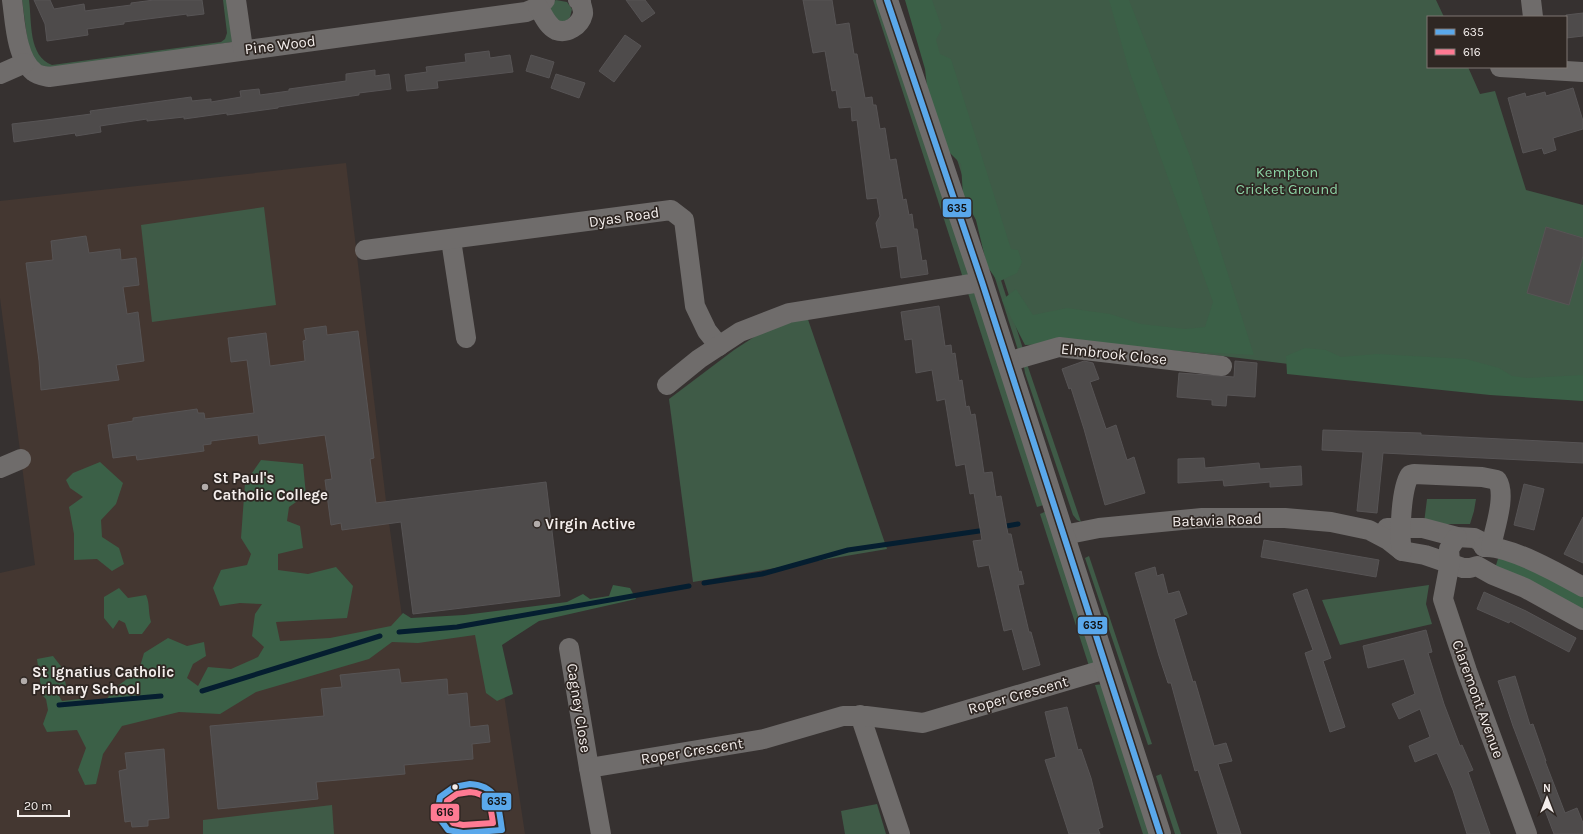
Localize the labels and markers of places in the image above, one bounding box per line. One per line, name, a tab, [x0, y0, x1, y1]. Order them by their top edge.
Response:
place label: St Paul's Catholic College	[213, 469, 328, 504]
marker: St Paul's Catholic College	[200, 482, 210, 492]
place label: Virgin Active	[545, 515, 635, 533]
marker: Virgin Active	[532, 519, 542, 529]
place label: St Ignatius Catholic Primary School	[32, 663, 174, 698]
marker: St Ignatius Catholic Primary School	[19, 676, 29, 686]
unlabelled marker	[450, 782, 460, 792]

